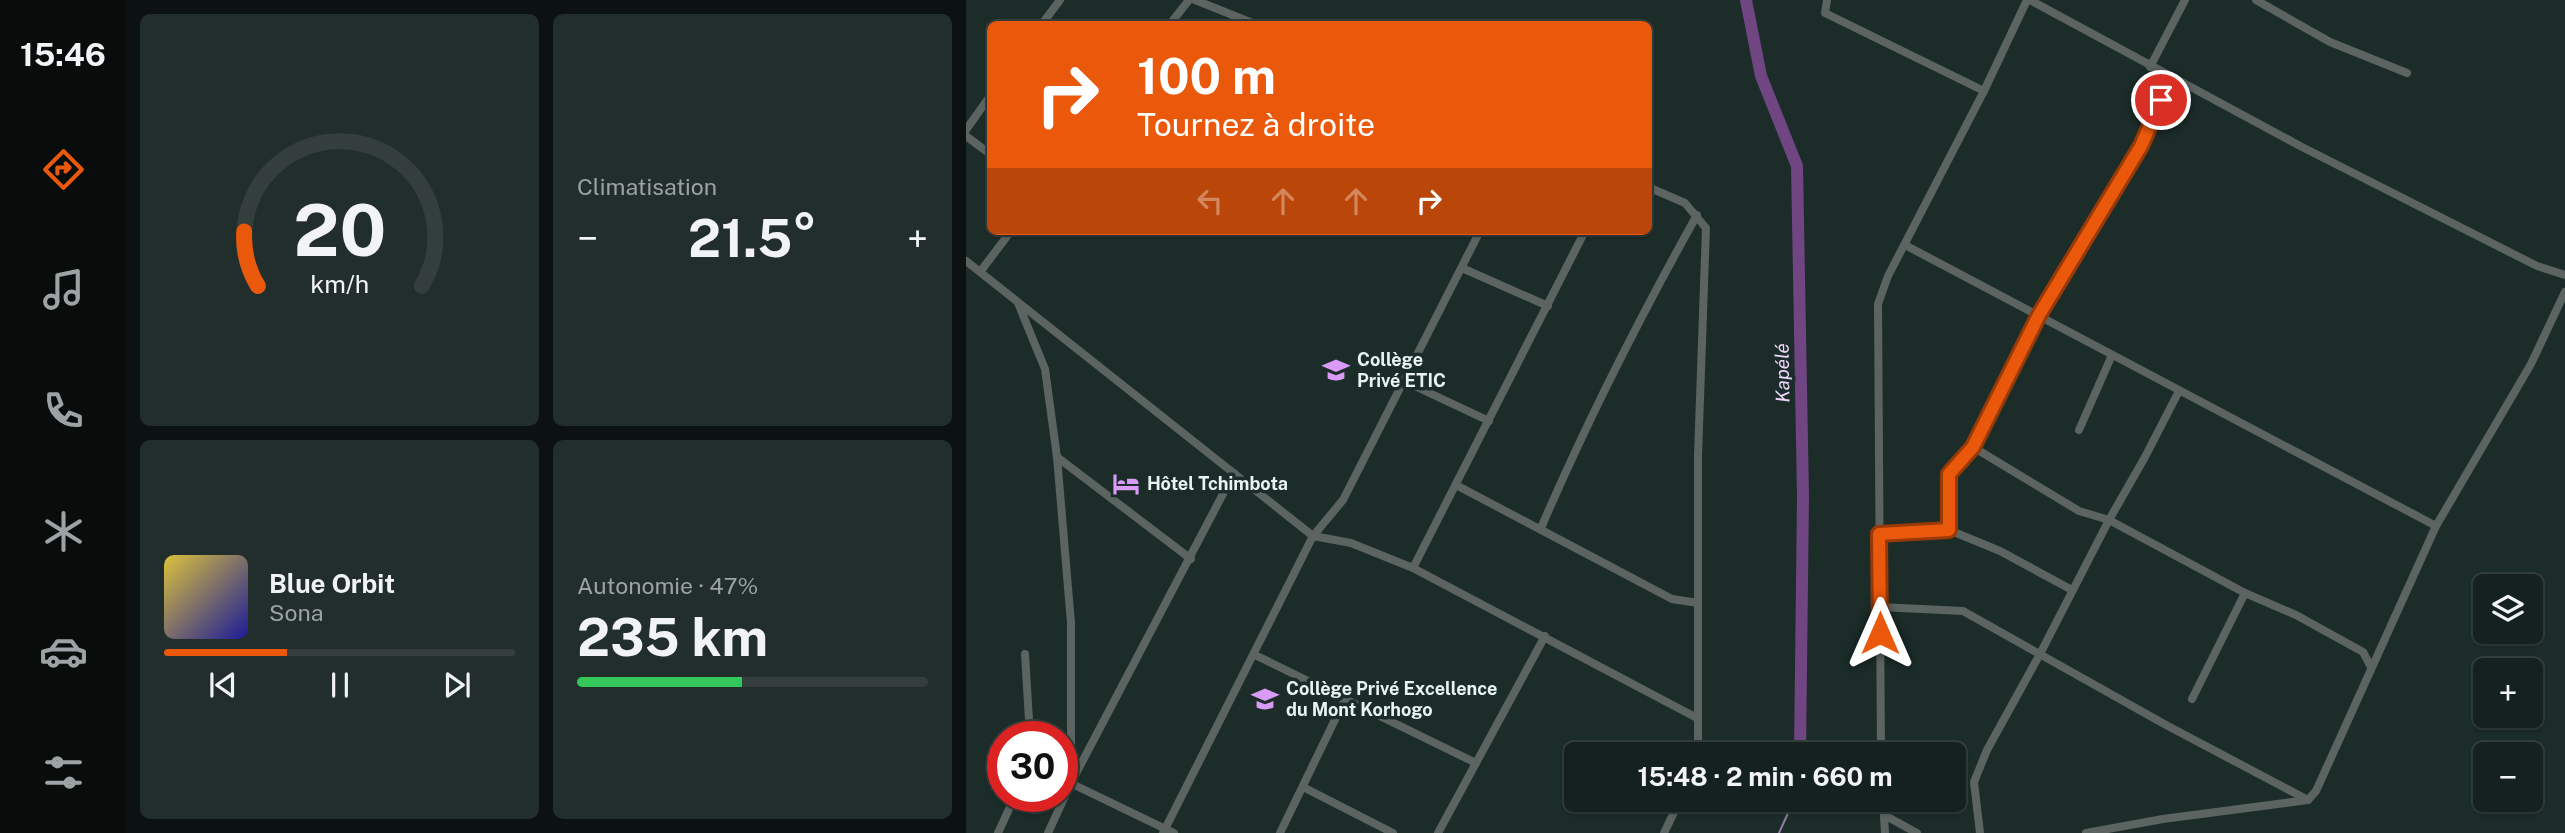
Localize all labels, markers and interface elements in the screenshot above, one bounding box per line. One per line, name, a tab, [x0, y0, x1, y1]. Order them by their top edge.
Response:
text: 15:46	[20, 36, 106, 73]
text: 100 m	[1137, 47, 1276, 105]
icon: right	[1022, 49, 1113, 140]
pin	[2131, 70, 2191, 130]
icon: arrive	[2142, 81, 2180, 119]
text: Tournez à droite	[1137, 106, 1375, 143]
icon: directions	[39, 145, 88, 194]
text: Climatisation	[577, 173, 717, 200]
icon: left	[1191, 182, 1229, 220]
icon: ahead	[1264, 182, 1302, 220]
icon: ahead	[1337, 182, 1375, 220]
icon: right	[1410, 182, 1448, 220]
text: 20	[293, 187, 386, 272]
text: 21.5°	[688, 208, 817, 269]
text: −	[577, 216, 598, 261]
text: +	[907, 216, 928, 261]
icon: music	[39, 265, 88, 314]
text: km/h	[310, 269, 369, 299]
water label: Kapélé	[1770, 343, 1794, 403]
place label: Collège Privé ETIC	[1357, 349, 1446, 391]
school or university icon: Collège Privé ETIC	[1321, 355, 1351, 385]
icon: phone	[39, 386, 88, 435]
hotel icon: Hôtel Tchimbota	[1111, 469, 1141, 499]
place label: Hôtel Tchimbota	[1147, 473, 1288, 494]
icon: climate	[39, 507, 88, 556]
text: Blue Orbit	[269, 568, 395, 599]
text: Autonomie · 47%	[577, 572, 758, 599]
map controls	[2473, 574, 2543, 812]
button: layers	[2473, 574, 2543, 644]
position arrow	[1843, 596, 1917, 670]
text: Sona	[269, 599, 323, 626]
text: 235 km	[577, 607, 768, 668]
icon: car	[39, 627, 88, 676]
button: +	[2473, 658, 2543, 728]
icon: previous	[204, 666, 242, 704]
icon: pause	[321, 666, 359, 704]
icon: next	[438, 666, 476, 704]
place label: Collège Privé Excellence du Mont Korhogo	[1286, 678, 1497, 720]
school or university icon: Collège Privé Excellence du Mont Korhogo	[1250, 684, 1280, 714]
speed limit sign: 30	[987, 721, 1078, 812]
button: −	[2473, 742, 2543, 812]
icon: filters	[39, 748, 88, 797]
text: 15:48 · 2 min · 660 m	[1637, 761, 1893, 792]

